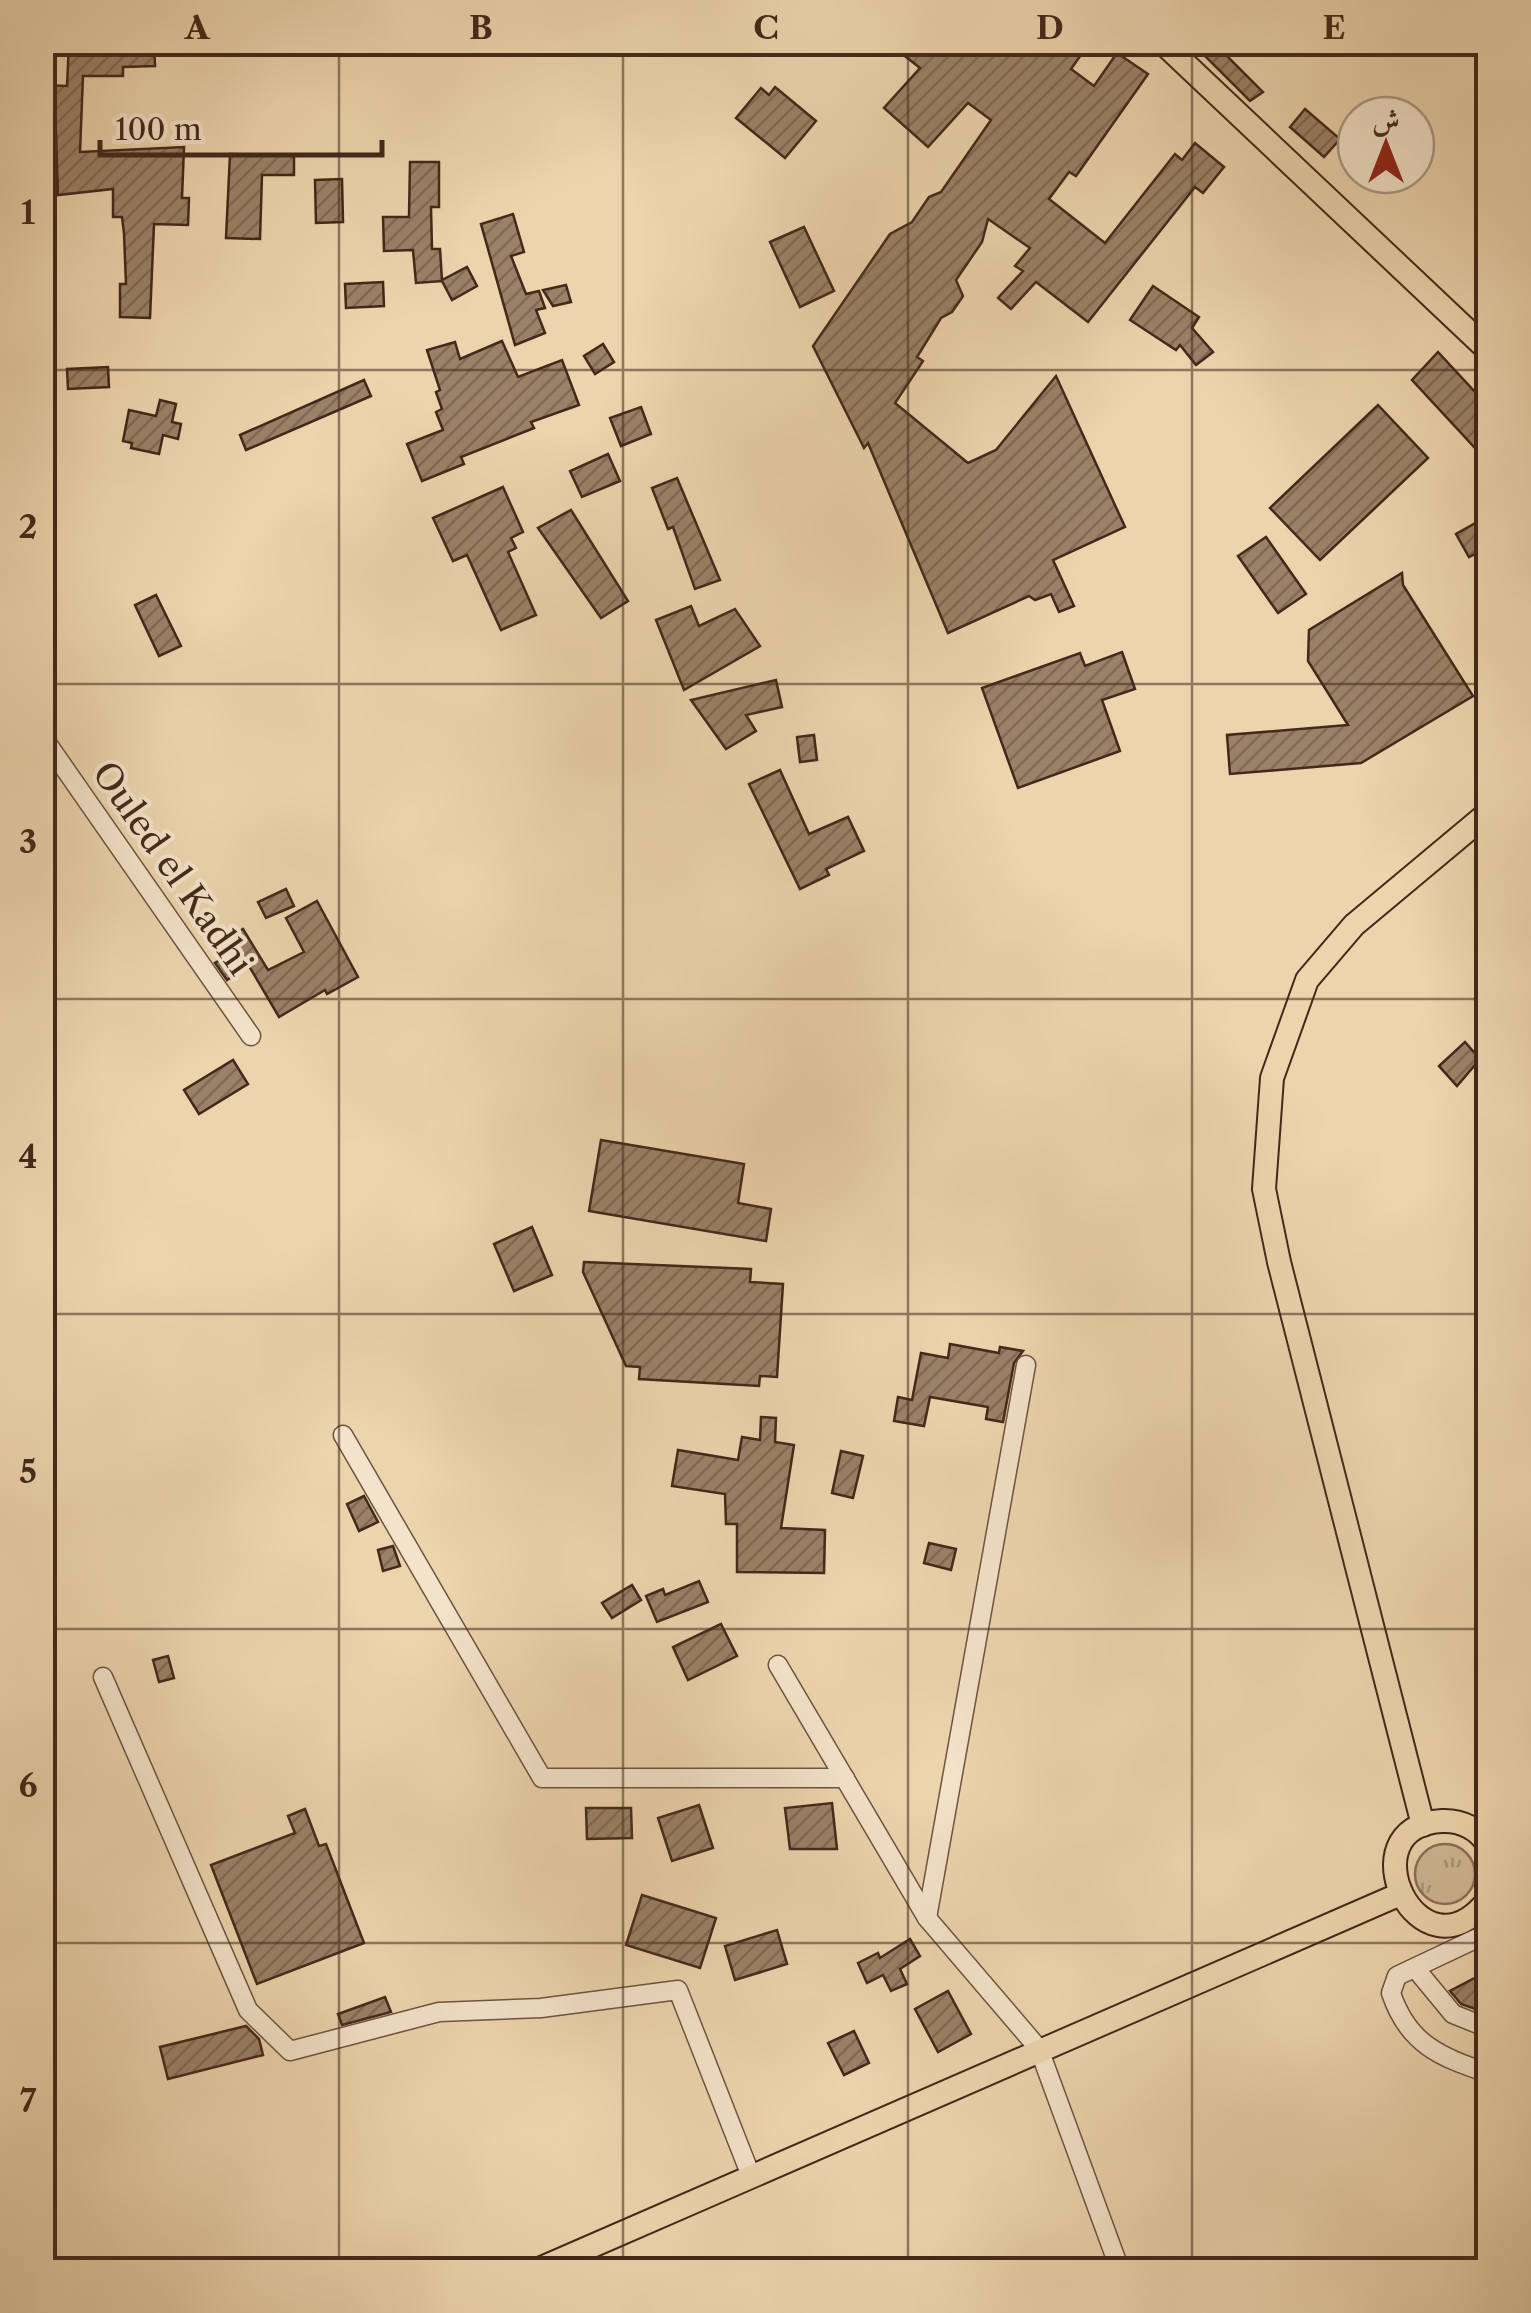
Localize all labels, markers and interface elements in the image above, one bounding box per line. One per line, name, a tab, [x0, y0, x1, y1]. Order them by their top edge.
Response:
text: A	[184, 8, 211, 47]
text: B	[469, 8, 493, 47]
text: C	[753, 8, 779, 47]
text: D	[1036, 8, 1064, 47]
text: E	[1322, 8, 1346, 47]
scale bar	[100, 95, 382, 157]
north arrow	[1336, 95, 1436, 195]
text: ش	[1372, 103, 1400, 137]
text: 100 m	[115, 111, 202, 148]
text: 1	[21, 193, 36, 232]
text: 2	[19, 507, 37, 546]
street label: Ouled el Kadhi	[84, 753, 262, 983]
text: 3	[19, 822, 37, 861]
text: 4	[19, 1137, 37, 1176]
text: 5	[19, 1452, 37, 1491]
text: 6	[18, 1766, 38, 1805]
text: 7	[20, 2081, 37, 2120]

